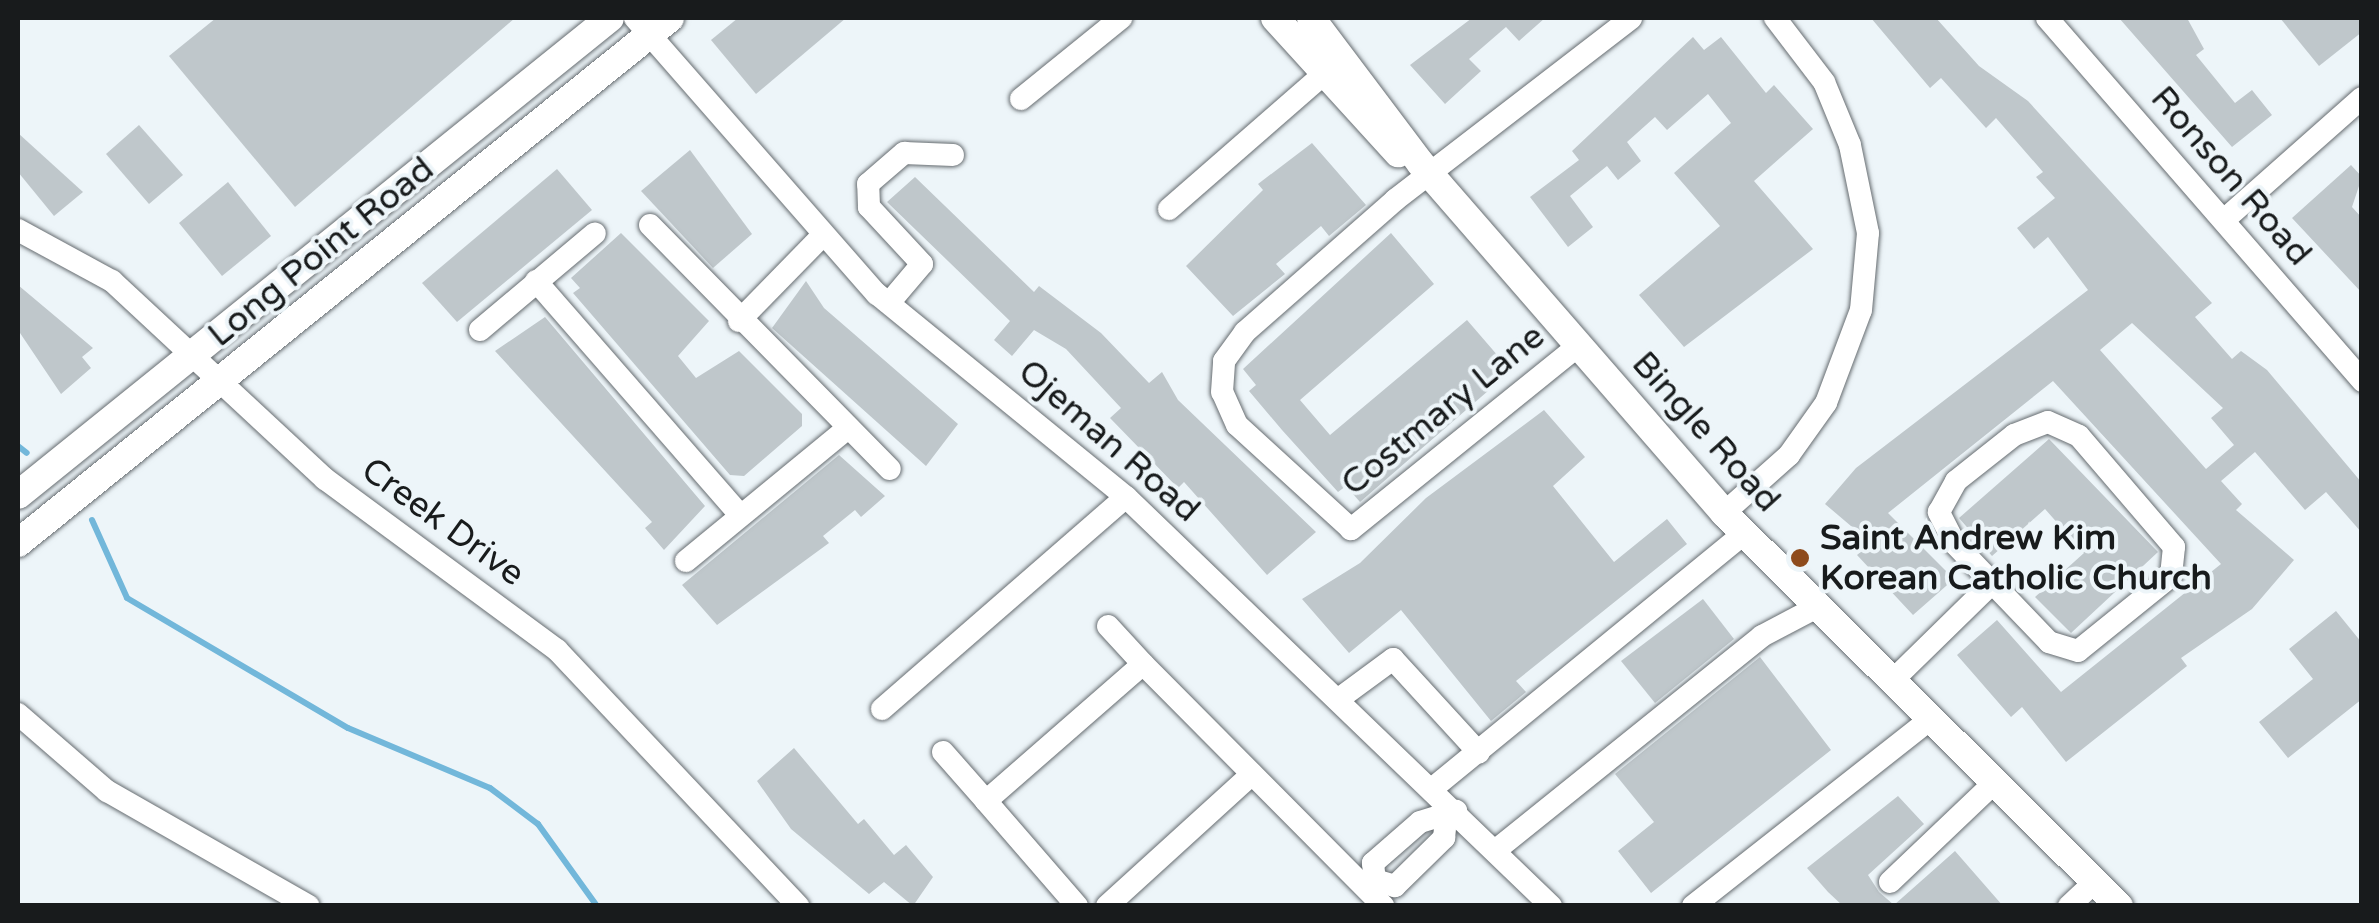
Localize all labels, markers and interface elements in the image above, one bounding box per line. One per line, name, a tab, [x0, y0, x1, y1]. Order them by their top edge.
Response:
street label: Ronson Road	[2142, 78, 2320, 274]
street label: Long Point Road	[200, 148, 442, 356]
street label: Costmary Lane	[1333, 315, 1553, 505]
street label: Bingle Road	[1623, 343, 1789, 521]
street label: Ojeman Road	[1010, 351, 1208, 531]
street label: Creek Drive	[353, 449, 533, 595]
place label: Saint Andrew Kim Korean Catholic Church	[1820, 517, 2212, 599]
marker: Saint Andrew Kim Korean Catholic Church	[1789, 547, 1811, 569]

